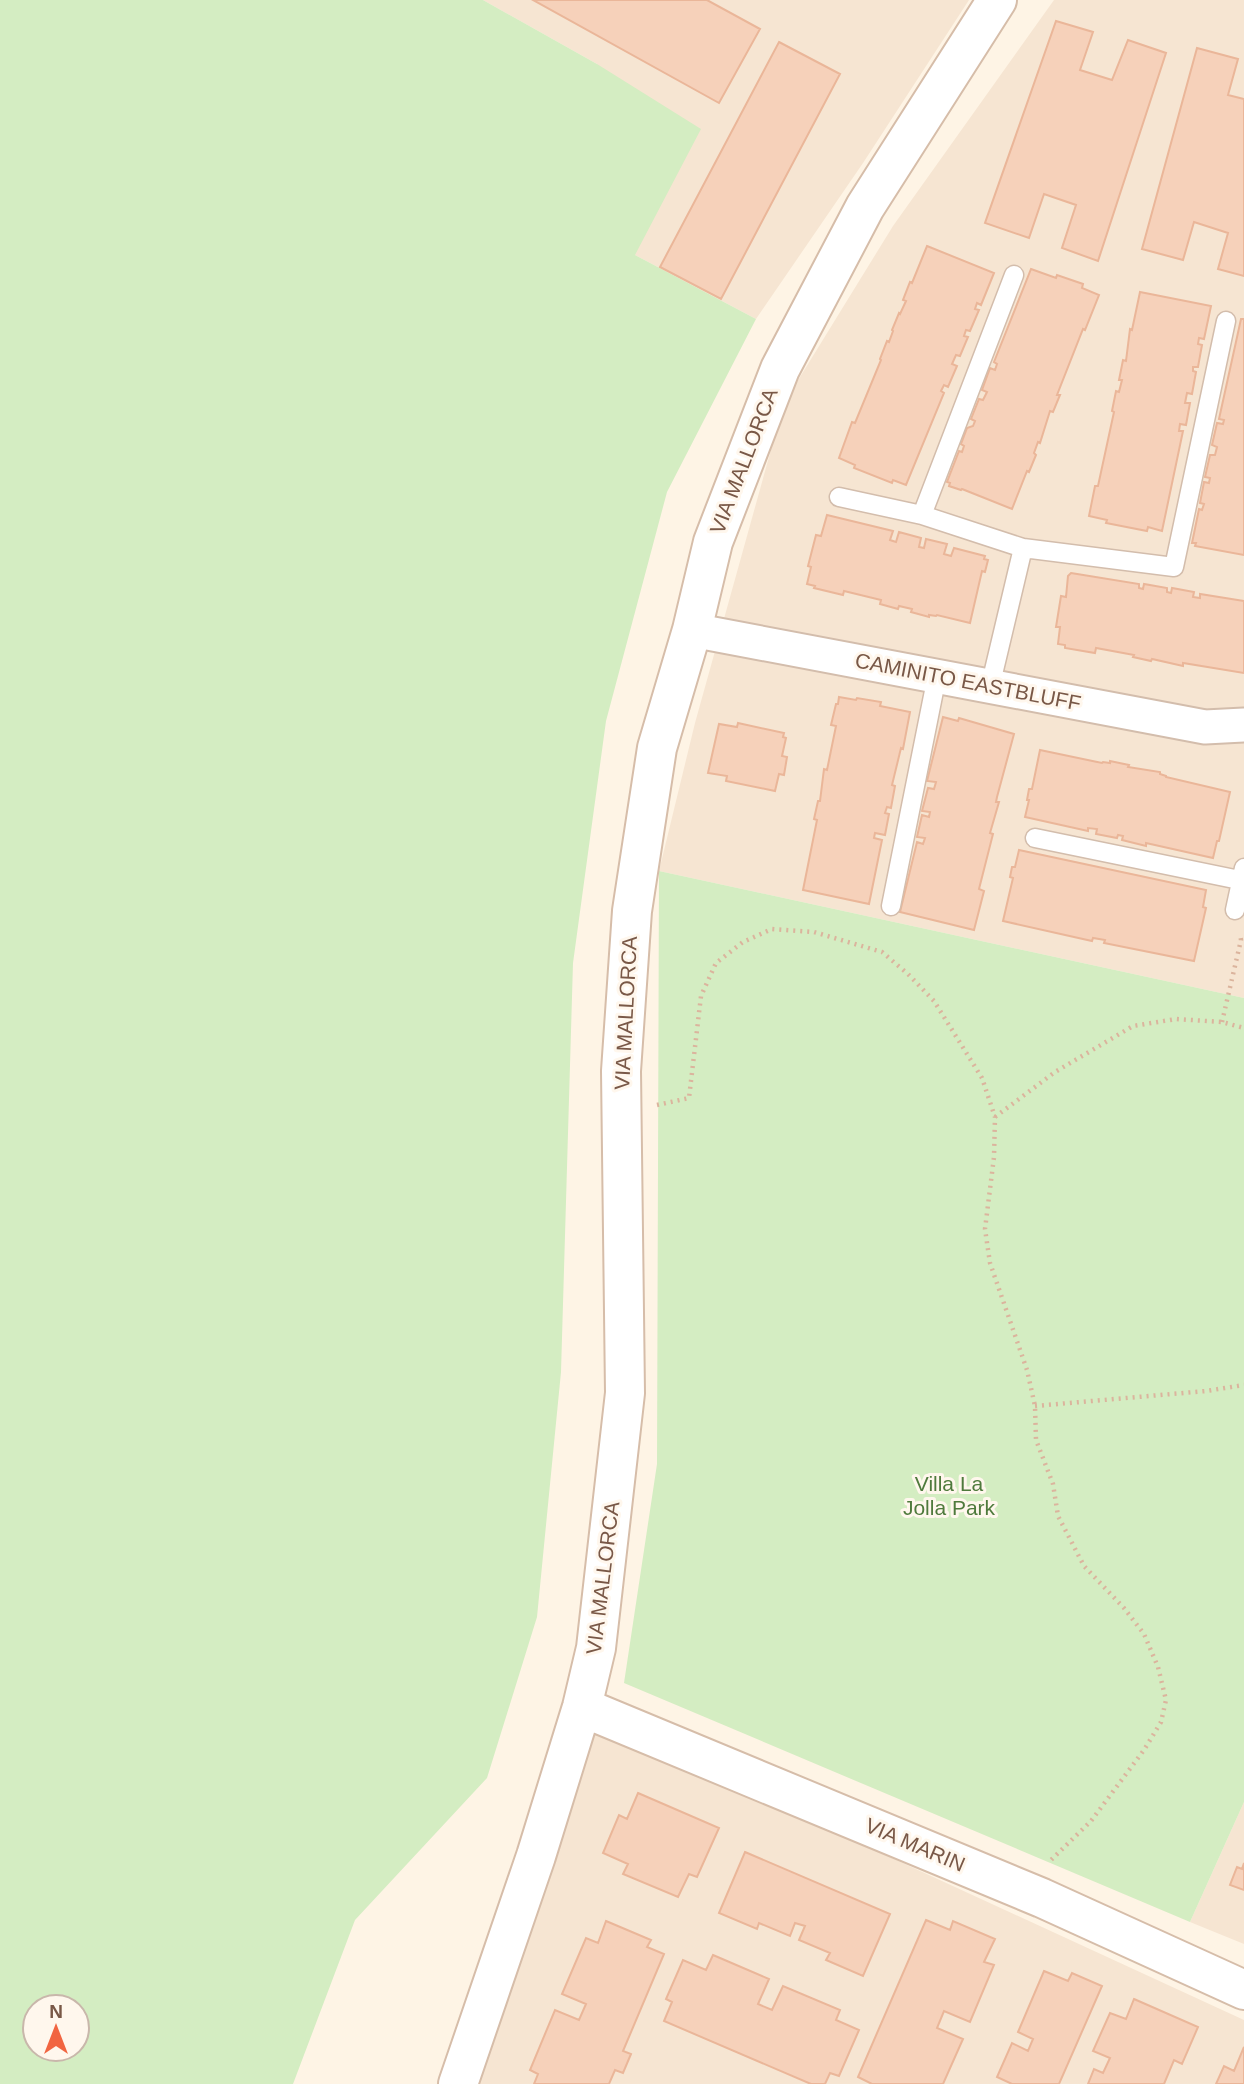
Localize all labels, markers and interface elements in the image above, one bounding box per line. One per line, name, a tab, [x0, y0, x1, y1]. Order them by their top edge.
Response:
street label: VIA MALLORCA	[705, 385, 782, 537]
street label: CAMINITO EASTBLUFF	[853, 648, 1083, 715]
street label: VIA MALLORCA	[610, 935, 641, 1091]
park label: Villa La Jolla Park	[903, 1472, 996, 1519]
street label: VIA MALLORCA	[582, 1500, 623, 1656]
street label: VIA MARIN	[862, 1813, 969, 1876]
north arrow	[21, 1993, 91, 2063]
text: N	[49, 2001, 63, 2022]

